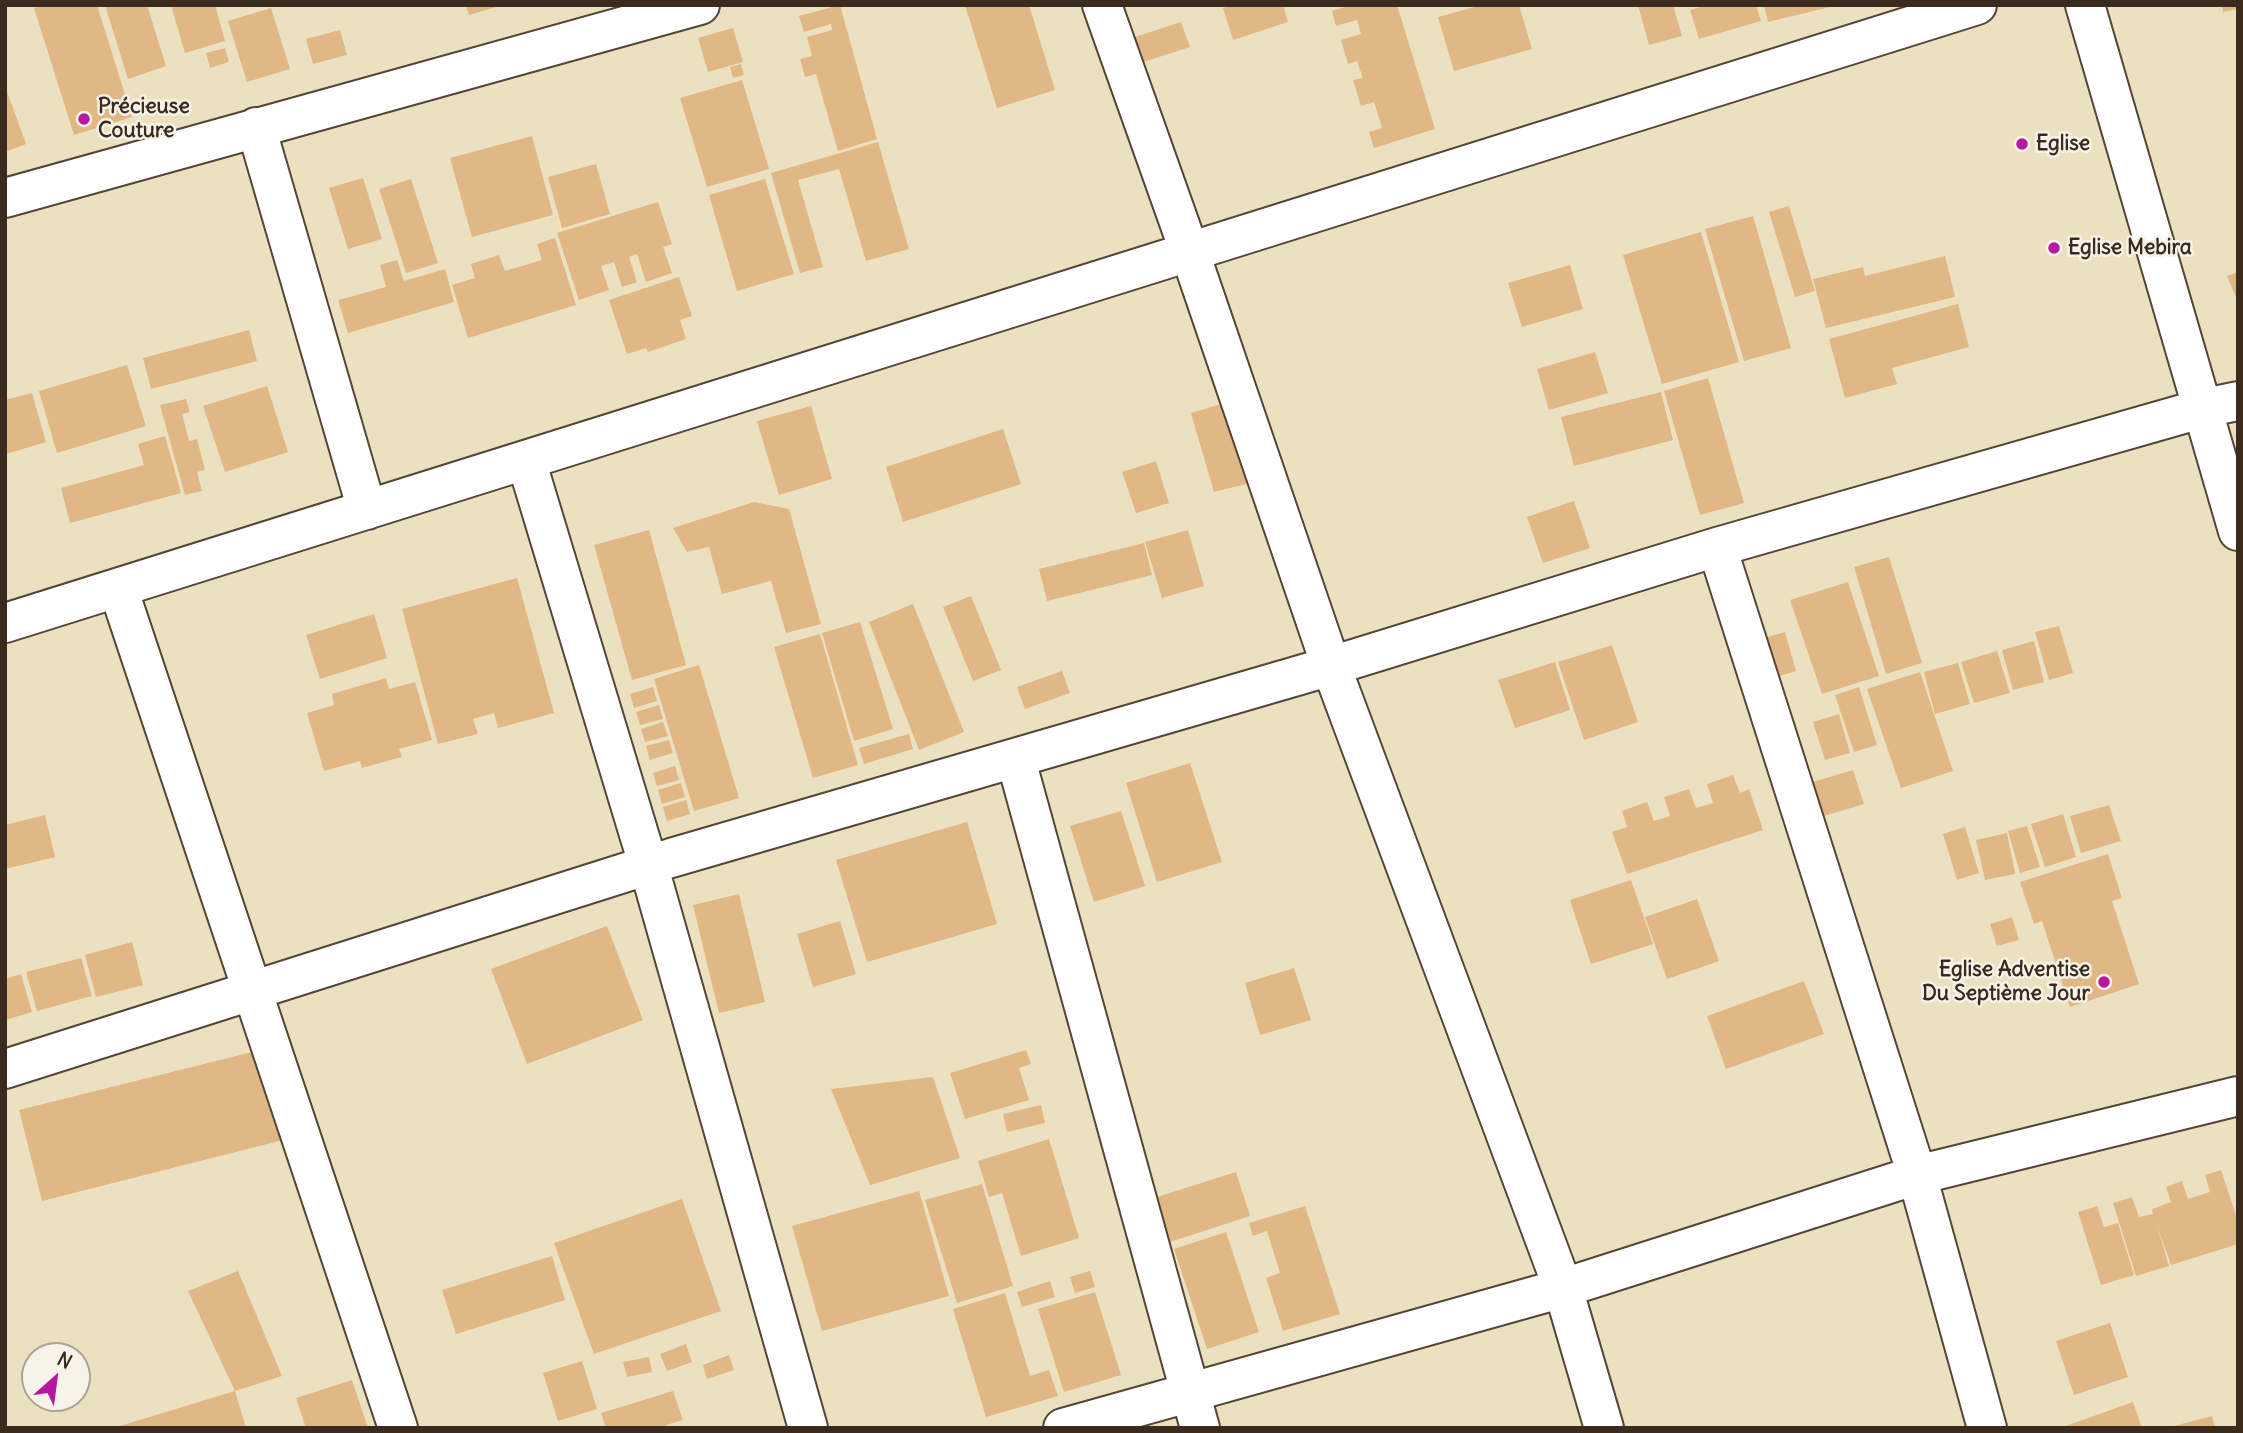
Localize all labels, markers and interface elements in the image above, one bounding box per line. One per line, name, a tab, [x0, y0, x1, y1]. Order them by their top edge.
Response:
place label: Précieuse Couture	[98, 94, 190, 144]
marker: Précieuse Couture	[76, 111, 92, 127]
place label: Eglise	[2036, 131, 2090, 157]
marker: Eglise	[2014, 136, 2030, 152]
place label: Eglise Mebira	[2068, 235, 2192, 261]
marker: Eglise Mebira	[2046, 240, 2062, 256]
place label: Eglise Adventise Du Septième Jour	[1922, 957, 2090, 1007]
marker: Eglise Adventise Du Septième Jour	[2096, 974, 2112, 990]
north arrow	[21, 1342, 91, 1412]
text: N	[53, 1347, 76, 1374]

